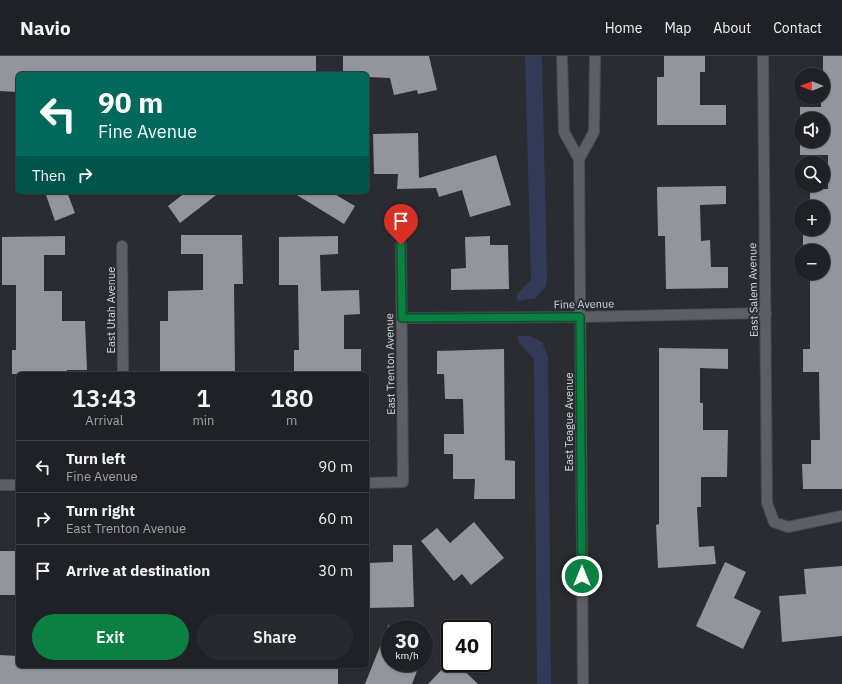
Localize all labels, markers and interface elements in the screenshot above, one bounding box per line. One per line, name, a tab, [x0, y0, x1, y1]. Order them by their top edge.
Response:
text: Navio	[20, 16, 71, 40]
text: Home	[605, 19, 642, 37]
text: Map	[664, 19, 691, 37]
text: About	[713, 19, 751, 37]
text: Contact	[773, 19, 822, 37]
north arrow	[794, 68, 830, 104]
map controls	[794, 68, 830, 280]
text: 90 m	[98, 84, 163, 121]
icon: left	[32, 88, 84, 140]
button: sound	[794, 112, 830, 148]
text: Fine Avenue	[98, 120, 197, 143]
button: search	[794, 156, 830, 192]
icon: right	[74, 164, 96, 186]
text: Then	[32, 166, 66, 185]
button: +	[794, 200, 830, 236]
pin	[384, 204, 418, 245]
icon: arrive	[390, 210, 412, 232]
street label: East Salem Avenue	[745, 243, 761, 337]
button: −	[794, 244, 830, 280]
street label: East Utah Avenue	[104, 267, 118, 353]
street label: Fine Avenue	[554, 296, 614, 312]
street label: East Trenton Avenue	[382, 313, 398, 415]
street label: East Teague Avenue	[562, 373, 576, 471]
text: 13:43	[72, 382, 137, 414]
text: 1	[196, 382, 211, 414]
text: 180	[270, 382, 313, 414]
text: Arrival	[85, 412, 123, 429]
text: min	[193, 412, 215, 429]
text: m	[286, 412, 297, 429]
text: Turn left	[66, 449, 126, 468]
icon: left	[32, 456, 54, 478]
text: 90 m	[318, 457, 353, 476]
text: Fine Avenue	[66, 468, 138, 485]
text: Turn right	[66, 501, 135, 520]
icon: right	[32, 508, 54, 530]
text: 60 m	[318, 509, 353, 528]
text: East Trenton Avenue	[66, 520, 186, 537]
position arrow	[561, 555, 603, 597]
icon: arrive	[32, 560, 54, 582]
text: Arrive at destination	[66, 561, 210, 580]
text: 30 m	[318, 561, 353, 580]
button: Exit	[32, 614, 189, 660]
button: Share	[197, 614, 353, 660]
speed limit sign: 40	[441, 620, 493, 672]
text: 30	[395, 627, 419, 654]
text: km/h	[395, 649, 419, 662]

